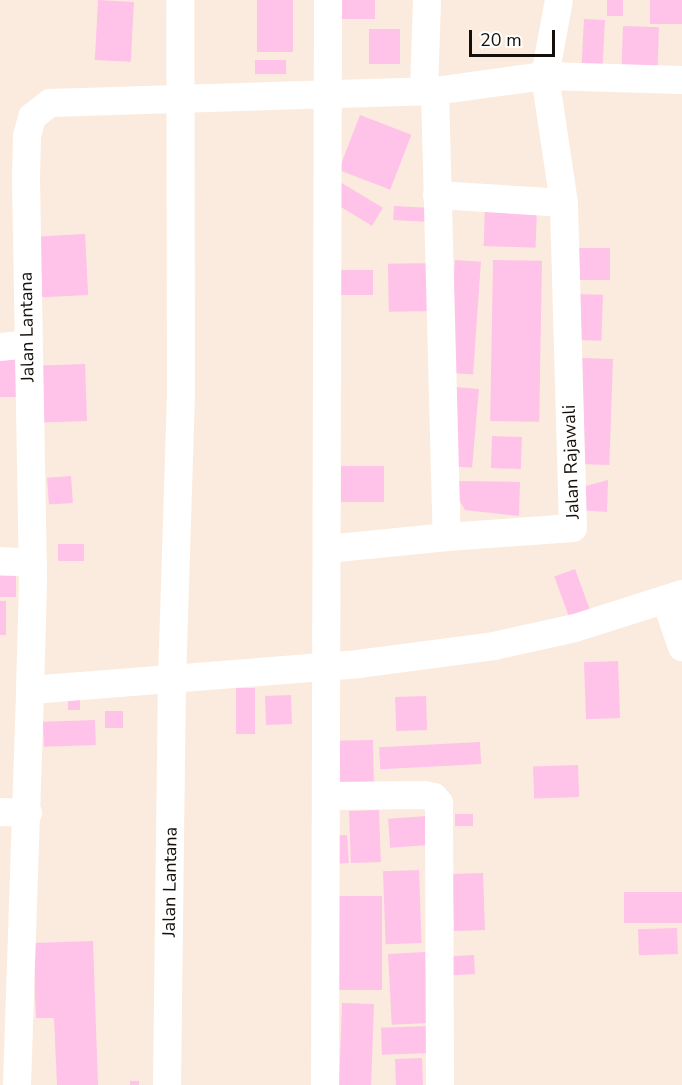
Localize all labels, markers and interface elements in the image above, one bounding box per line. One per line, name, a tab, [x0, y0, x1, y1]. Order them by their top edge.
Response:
scale bar	[472, 18, 558, 56]
text: 20 m	[480, 28, 522, 52]
street label: Jalan Lantana	[15, 272, 39, 382]
street label: Jalan Rajawali	[558, 404, 584, 520]
street label: Jalan Lantana	[158, 827, 182, 937]

